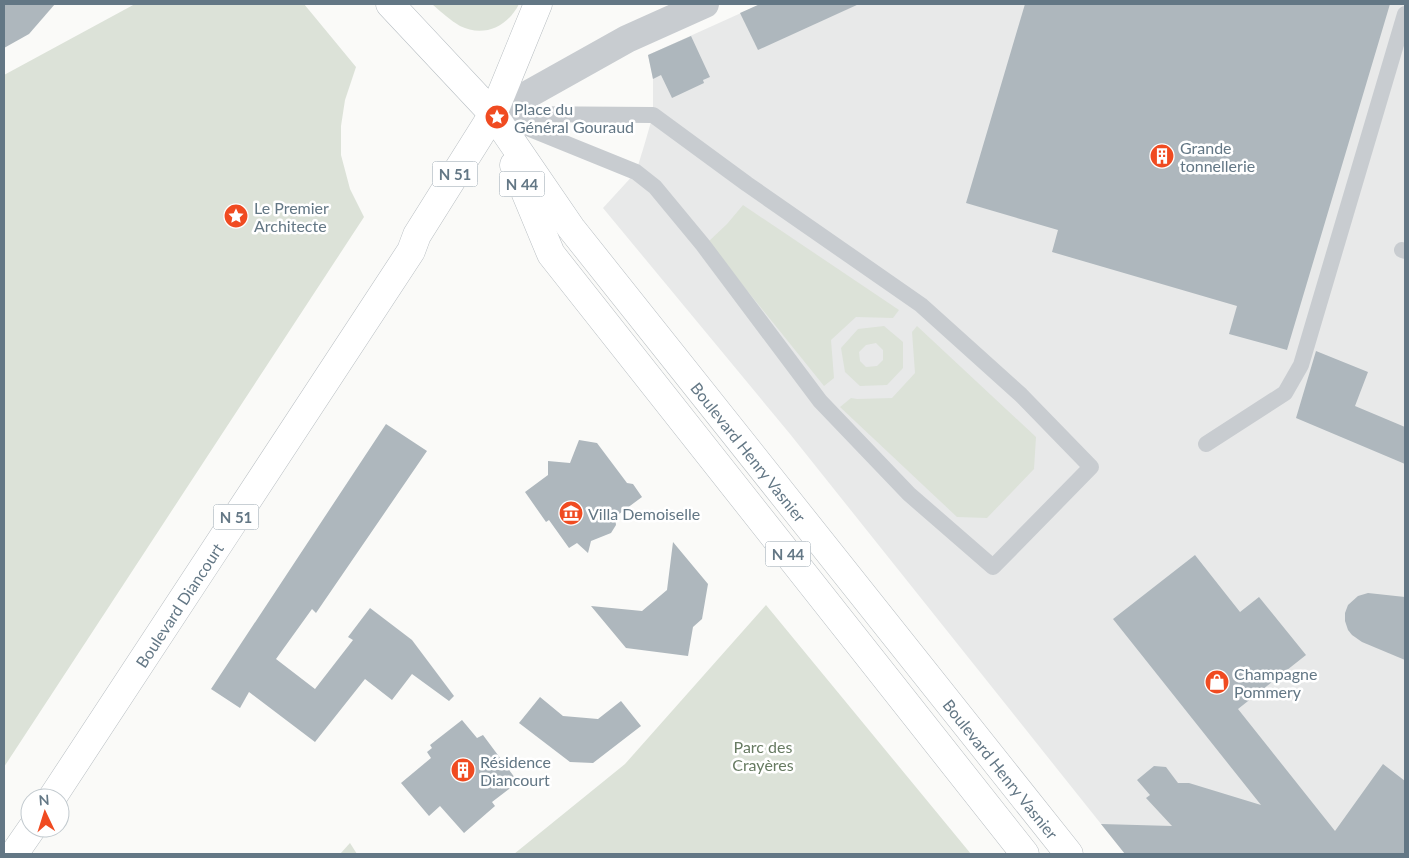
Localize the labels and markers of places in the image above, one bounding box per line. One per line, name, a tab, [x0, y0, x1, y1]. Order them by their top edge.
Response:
place label: Place du Général Gouraud	[514, 99, 634, 136]
place icon: Place du Général Gouraud	[484, 104, 510, 130]
place label: Grande tonnellerie	[1180, 138, 1255, 175]
building icon: Grande tonnellerie	[1149, 143, 1175, 169]
place label: Le Premier Architecte	[254, 198, 329, 235]
place icon: Le Premier Architecte	[223, 203, 249, 229]
museum icon: Villa Demoiselle	[558, 500, 584, 526]
place label: Villa Demoiselle	[588, 504, 700, 523]
place label: Champagne Pommery	[1234, 664, 1317, 701]
shop icon: Champagne Pommery	[1204, 669, 1230, 695]
place label: Résidence Diancourt	[480, 752, 551, 789]
building icon: Résidence Diancourt	[450, 757, 476, 783]

